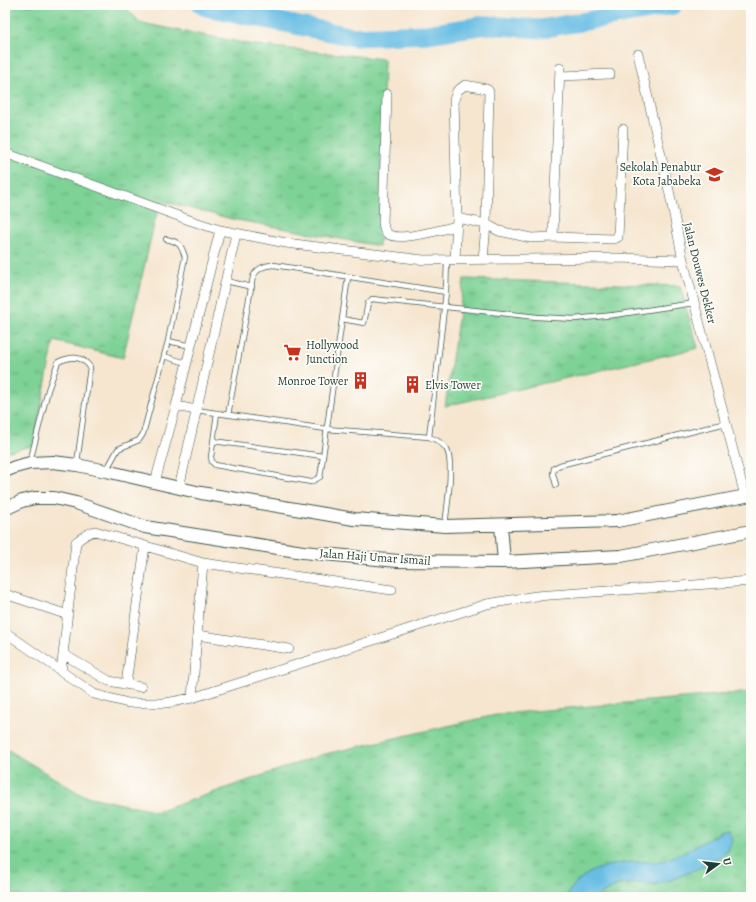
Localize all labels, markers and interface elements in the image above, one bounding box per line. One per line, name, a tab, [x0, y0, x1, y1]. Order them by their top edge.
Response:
place label: Sekolah Penabur Kota Jababeka	[620, 159, 701, 189]
school or university icon: Sekolah Penabur Kota Jababeka	[704, 164, 724, 184]
street label: Jalan Douwes Dekker	[680, 221, 720, 326]
place label: Hollywood Junction	[306, 337, 359, 367]
supermarket icon: Hollywood Junction	[283, 342, 303, 362]
building icon: Monroe Tower	[351, 371, 371, 391]
place label: Monroe Tower	[277, 373, 348, 389]
building icon: Elvis Tower	[402, 375, 422, 395]
place label: Elvis Tower	[425, 377, 481, 393]
street label: Jalan Haji Umar Ismail	[319, 545, 431, 569]
north arrow	[698, 844, 738, 884]
text: U	[719, 856, 736, 868]

